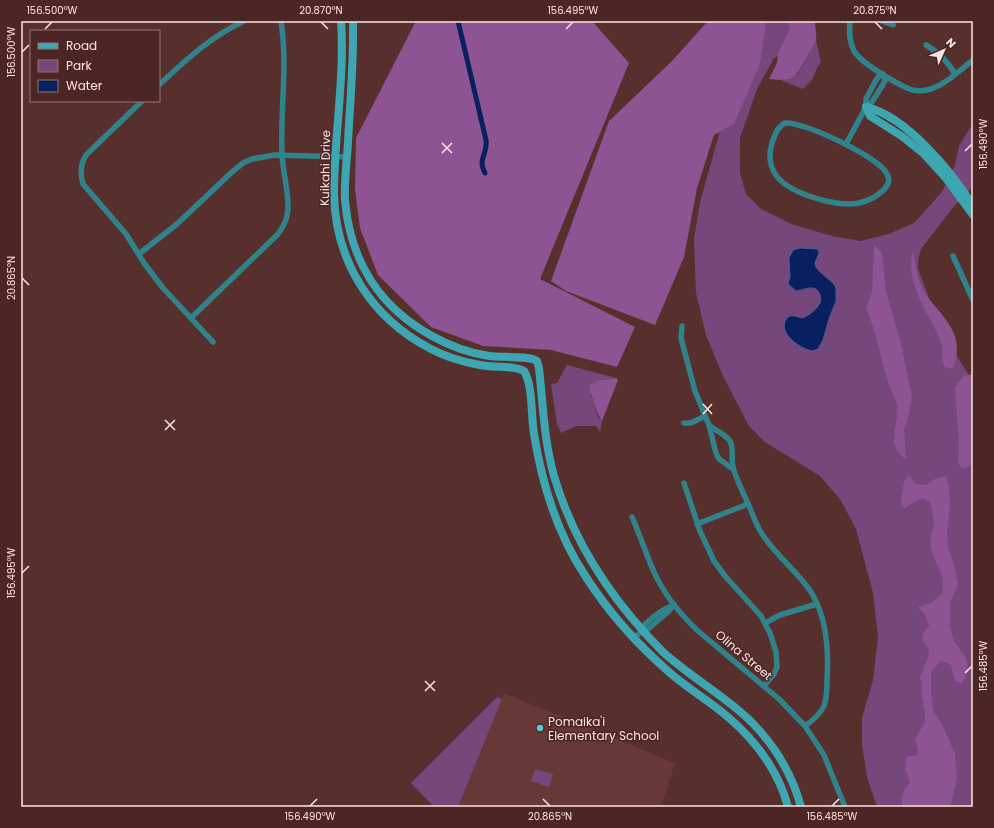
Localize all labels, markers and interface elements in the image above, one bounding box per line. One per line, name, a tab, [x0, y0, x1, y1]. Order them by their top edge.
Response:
text: 156.500°W	[27, 3, 78, 18]
text: 20.870°N	[299, 3, 343, 18]
text: 156.495°W	[548, 3, 599, 18]
text: 20.875°N	[853, 3, 897, 18]
text: 156.500°W	[4, 26, 19, 77]
legend	[30, 30, 160, 102]
north arrow	[924, 30, 964, 70]
text: N	[942, 34, 960, 52]
text: Road	[66, 37, 97, 54]
text: Park	[66, 57, 93, 74]
text: Water	[66, 77, 103, 94]
text: 156.490°W	[976, 118, 991, 169]
street label: Kuikahi Drive	[316, 130, 334, 206]
text: 20.865°N	[4, 256, 19, 300]
text: 156.495°W	[4, 547, 19, 598]
street label: Olina Street	[712, 626, 776, 684]
text: 156.485°W	[976, 640, 991, 691]
place label: Pomaika'i Elementary School	[548, 713, 659, 744]
marker: Pomaika'i Elementary School	[535, 723, 545, 733]
text: 156.490°W	[285, 809, 336, 824]
text: 20.865°N	[528, 809, 572, 824]
text: 156.485°W	[807, 809, 858, 824]

